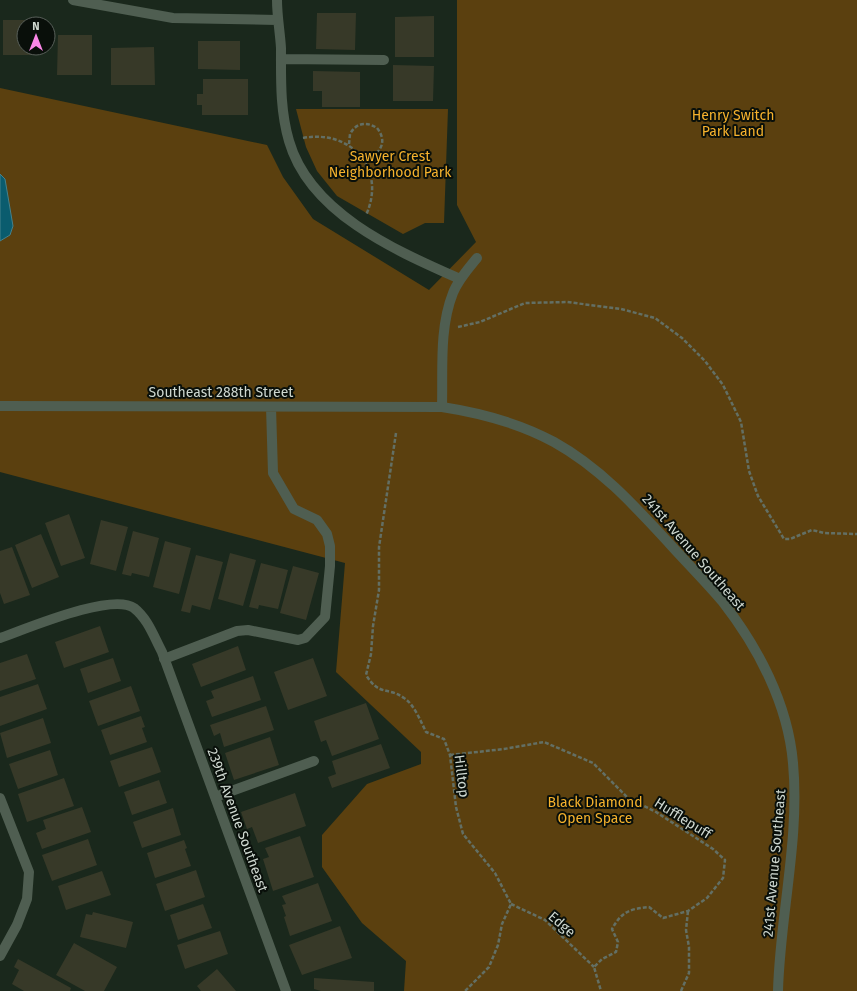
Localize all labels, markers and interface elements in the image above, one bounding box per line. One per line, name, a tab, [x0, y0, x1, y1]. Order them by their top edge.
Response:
north arrow	[16, 16, 56, 56]
text: N	[32, 20, 40, 33]
park label: Henry Switch Park Land	[692, 107, 774, 140]
park label: Sawyer Crest Neighborhood Park	[329, 148, 452, 181]
street label: Southeast 288th Street	[149, 384, 294, 401]
street label: 241st Avenue Southeast	[638, 491, 749, 615]
street label: 239th Avenue Southeast	[204, 746, 272, 895]
street label: Hilltop	[450, 754, 473, 798]
street label: 241st Avenue Southeast	[760, 787, 790, 938]
park label: Black Diamond Open Space	[547, 794, 643, 827]
street label: Hufflepuff	[651, 794, 716, 843]
street label: Edge	[545, 908, 579, 941]

